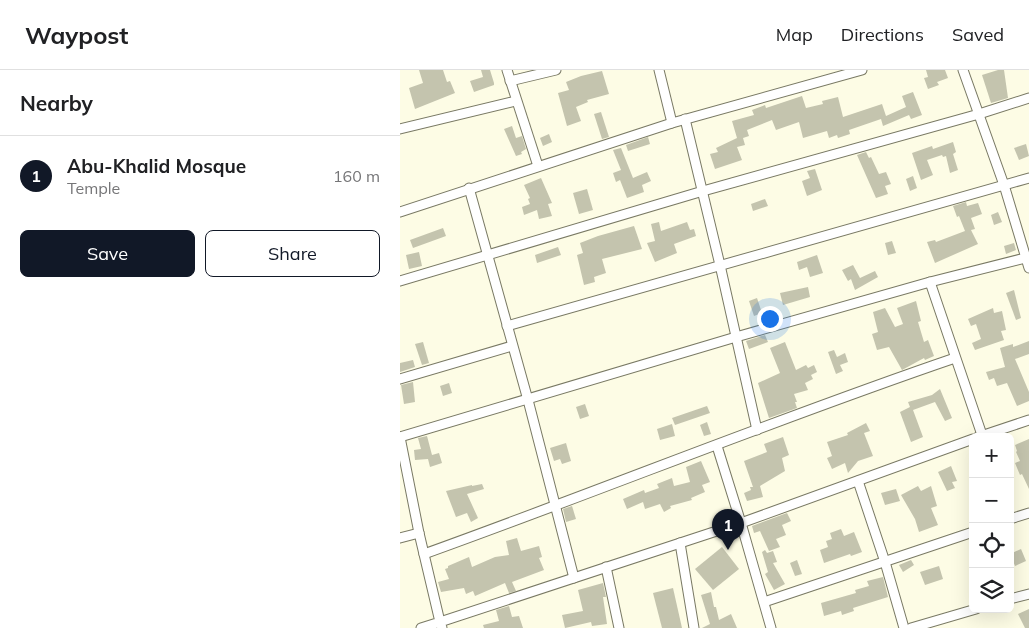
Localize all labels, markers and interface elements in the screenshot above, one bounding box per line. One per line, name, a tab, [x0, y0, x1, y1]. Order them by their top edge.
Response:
text: Waypost	[25, 20, 128, 50]
text: Map	[776, 23, 813, 46]
text: Directions	[841, 23, 924, 46]
text: Saved	[952, 23, 1004, 46]
text: Nearby	[20, 90, 93, 116]
text: Abu-Khalid Mosque	[67, 154, 246, 178]
text: 1	[31, 166, 41, 186]
text: 160 m	[333, 166, 380, 186]
text: Temple	[67, 178, 120, 198]
button: Save	[20, 230, 195, 277]
button: Share	[205, 230, 380, 277]
your location	[757, 306, 783, 332]
map controls	[969, 433, 1014, 613]
button: +	[969, 433, 1014, 478]
button: −	[969, 478, 1014, 523]
pin: 1	[712, 509, 744, 550]
button: locate	[969, 523, 1014, 568]
button: layers	[969, 568, 1014, 613]

